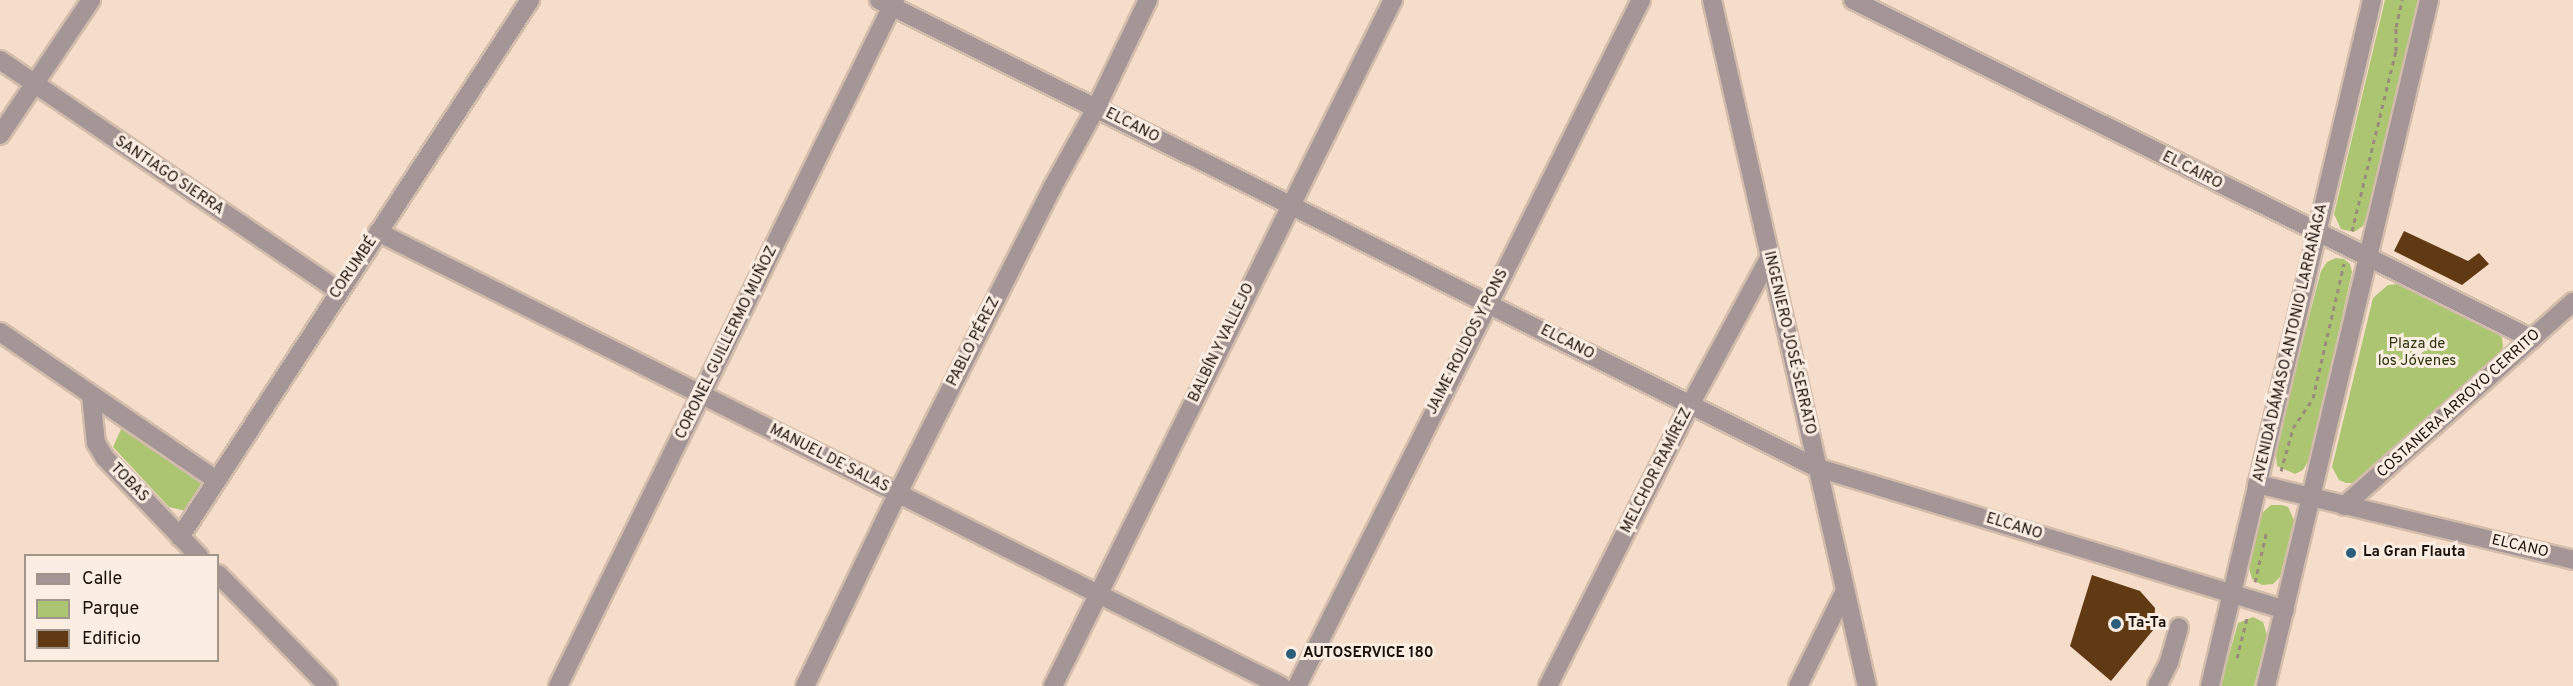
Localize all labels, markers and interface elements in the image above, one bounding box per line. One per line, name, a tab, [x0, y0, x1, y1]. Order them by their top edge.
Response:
street label: ELCANO	[1102, 105, 1162, 147]
street label: SANTIAGO SIERRA	[111, 133, 227, 219]
street label: EL CAIRO	[2159, 148, 2225, 194]
street label: AVENIDA DÁMASO ANTONIO LARRAÑAGA	[2250, 201, 2332, 485]
street label: CORUMBÉ	[327, 233, 381, 303]
street label: CORONEL GUILLERMO MUÑOZ	[672, 243, 782, 443]
street label: INGENIERO JOSÉ SERRATO	[1759, 250, 1819, 436]
street label: JAIME ROLDOS Y PONS	[1423, 266, 1513, 418]
street label: BALBÍN Y VALLEJO	[1185, 280, 1259, 406]
street label: PABLO PÉREZ	[944, 294, 1004, 390]
street label: ELCANO	[1537, 322, 1597, 364]
street label: COSTANERA ARROYO CERRITO	[2373, 326, 2545, 482]
park label: Plaza de los Jóvenes	[2378, 335, 2456, 370]
street label: MELCHOR RAMÍREZ	[1618, 406, 1696, 536]
street label: MANUEL DE SALAS	[766, 421, 892, 497]
street label: TOBAS	[106, 460, 152, 506]
street label: ELCANO	[1984, 510, 2044, 544]
street label: ELCANO	[2490, 532, 2550, 562]
place label: La Gran Flauta	[2363, 544, 2465, 562]
marker: La Gran Flauta	[2344, 546, 2358, 560]
legend	[24, 554, 219, 662]
text: Calle	[82, 568, 122, 591]
text: Parque	[82, 598, 139, 621]
place label: Ta-Ta	[2128, 615, 2166, 633]
marker: Ta-Ta	[2109, 617, 2123, 631]
text: Edificio	[82, 628, 141, 651]
place label: AUTOSERVICE 180	[1303, 645, 1434, 663]
marker: AUTOSERVICE 180	[1284, 647, 1298, 661]

